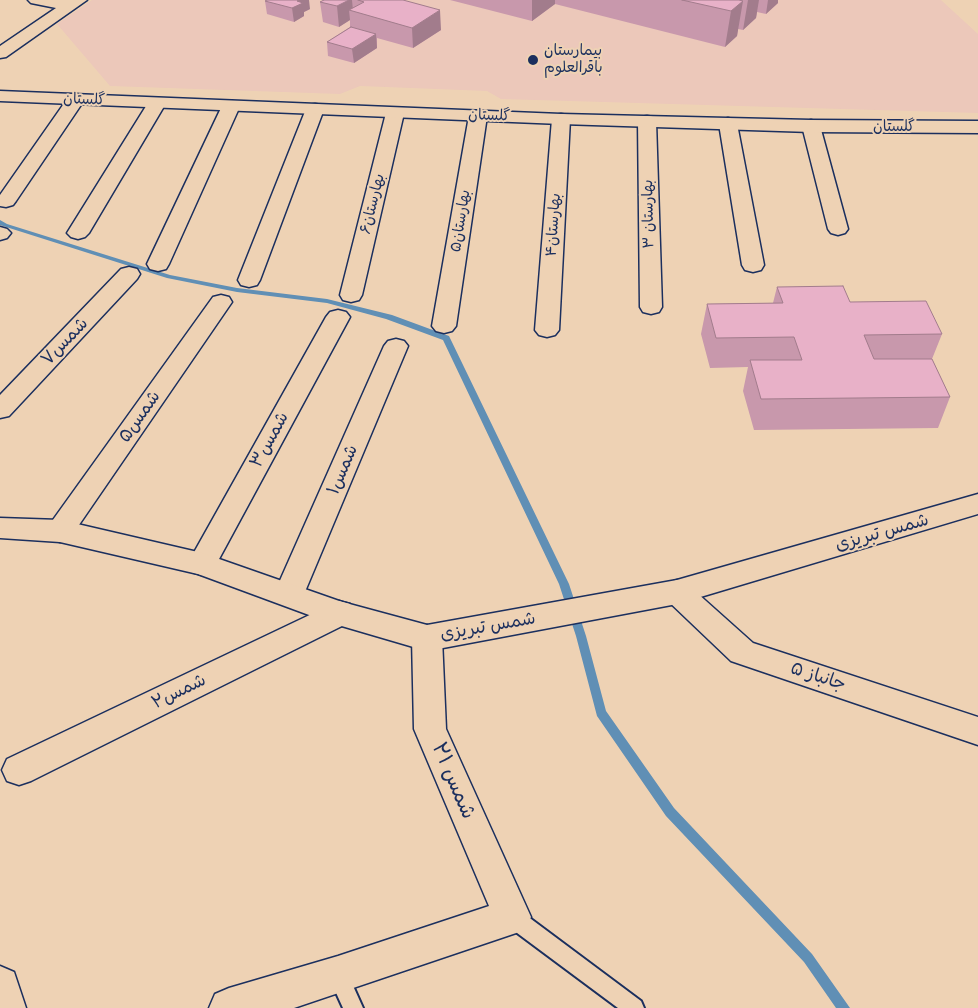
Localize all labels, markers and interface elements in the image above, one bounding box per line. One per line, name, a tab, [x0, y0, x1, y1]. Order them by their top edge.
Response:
place label: بیمارستان باقرالعلوم	[544, 42, 603, 77]
marker: بیمارستان باقرالعلوم	[526, 53, 540, 67]
street label: گلستان	[63, 90, 105, 110]
street label: گلستان	[468, 106, 510, 126]
street label: گلستان	[873, 118, 915, 136]
street label: بهارستان۶	[357, 172, 389, 236]
street label: بهارستان ۳	[639, 179, 659, 249]
street label: بهارستان۵	[447, 188, 475, 254]
street label: بهارستان۴	[543, 193, 565, 257]
street label: شمس۷	[37, 313, 93, 371]
street label: شمس۵	[114, 387, 166, 447]
street label: شمس۳	[246, 408, 294, 472]
street label: شمس۱	[323, 442, 363, 498]
street label: شمس تبریزی	[833, 509, 931, 557]
street label: شمس تبریزی	[439, 608, 537, 646]
street label: جانباز ۵	[788, 658, 848, 696]
street label: شمس۲	[148, 670, 210, 714]
street label: شمس ۲۱	[426, 739, 480, 823]

